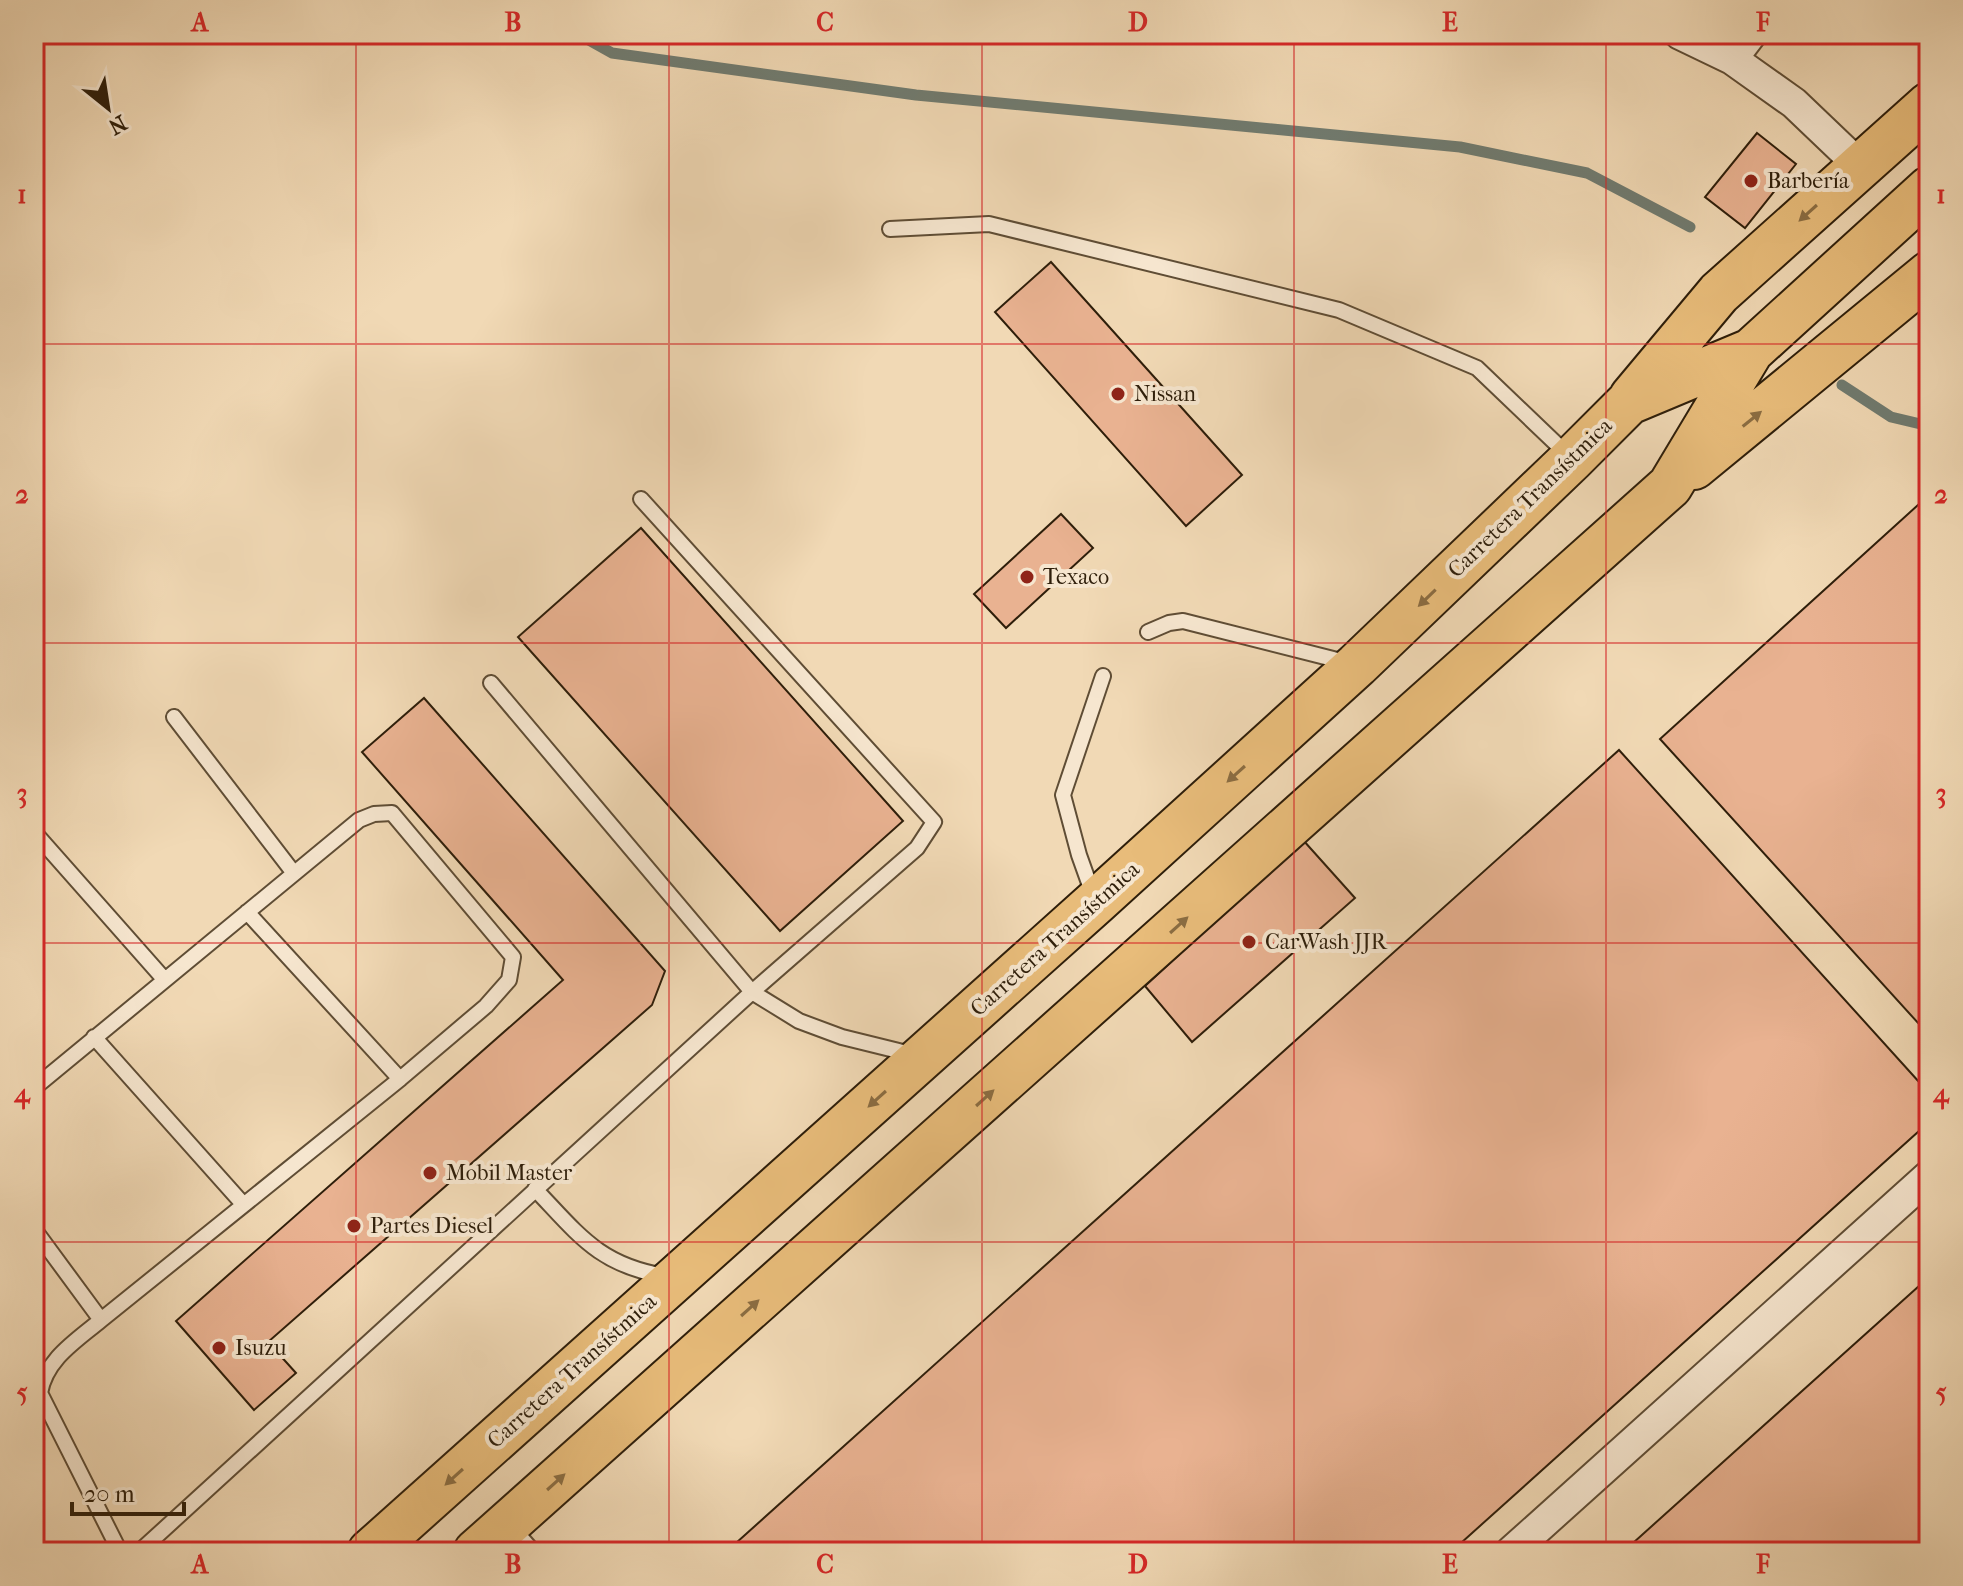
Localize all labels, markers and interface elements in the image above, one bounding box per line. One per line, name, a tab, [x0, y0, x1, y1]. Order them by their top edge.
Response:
text: A	[190, 7, 210, 38]
text: B	[505, 7, 522, 38]
text: C	[816, 7, 834, 38]
text: D	[1128, 7, 1148, 38]
text: E	[1442, 7, 1458, 38]
text: F	[1755, 7, 1770, 38]
north arrow	[68, 68, 148, 148]
text: N	[104, 109, 131, 140]
place label: Barbería	[1767, 168, 1850, 194]
marker: Barbería	[1742, 172, 1760, 190]
text: 1	[17, 179, 27, 210]
text: 1	[1936, 179, 1946, 210]
one-way arrow	[1798, 204, 1818, 221]
place label: Nissan	[1134, 381, 1196, 407]
marker: Nissan	[1109, 385, 1127, 403]
one-way arrow	[1742, 411, 1762, 428]
street label: Carretera Transístmica	[1442, 412, 1618, 583]
text: 2	[15, 479, 29, 510]
text: 2	[1934, 479, 1948, 510]
place label: Texaco	[1043, 564, 1109, 590]
marker: Texaco	[1018, 568, 1036, 586]
one-way arrow	[1418, 588, 1437, 606]
one-way arrow	[1227, 765, 1246, 783]
text: 3	[17, 778, 27, 809]
text: 3	[1936, 778, 1946, 809]
street label: Carretera Transístmica	[965, 856, 1145, 1022]
one-way arrow	[1170, 916, 1189, 934]
place label: CarWash JJR	[1265, 929, 1388, 955]
marker: CarWash JJR	[1240, 933, 1258, 951]
text: 4	[13, 1078, 31, 1110]
text: 4	[1932, 1078, 1950, 1110]
one-way arrow	[867, 1089, 886, 1107]
one-way arrow	[975, 1090, 995, 1107]
place label: Mobil Master	[446, 1160, 573, 1186]
marker: Mobil Master	[421, 1164, 439, 1182]
place label: Partes Diesel	[370, 1213, 493, 1239]
marker: Partes Diesel	[345, 1217, 363, 1235]
street label: Carretera Transístmica	[482, 1288, 662, 1454]
one-way arrow	[740, 1300, 759, 1318]
place label: Isuzu	[235, 1335, 287, 1361]
marker: Isuzu	[210, 1339, 228, 1357]
text: 5	[16, 1377, 28, 1408]
text: 5	[1935, 1377, 1947, 1408]
scale bar	[72, 1466, 184, 1516]
one-way arrow	[444, 1468, 463, 1486]
one-way arrow	[546, 1473, 565, 1491]
text: 20 m	[84, 1480, 135, 1508]
text: A	[190, 1549, 210, 1580]
text: B	[505, 1549, 522, 1580]
text: C	[816, 1549, 834, 1580]
text: D	[1128, 1549, 1148, 1580]
text: E	[1442, 1549, 1458, 1580]
text: F	[1755, 1549, 1770, 1580]

